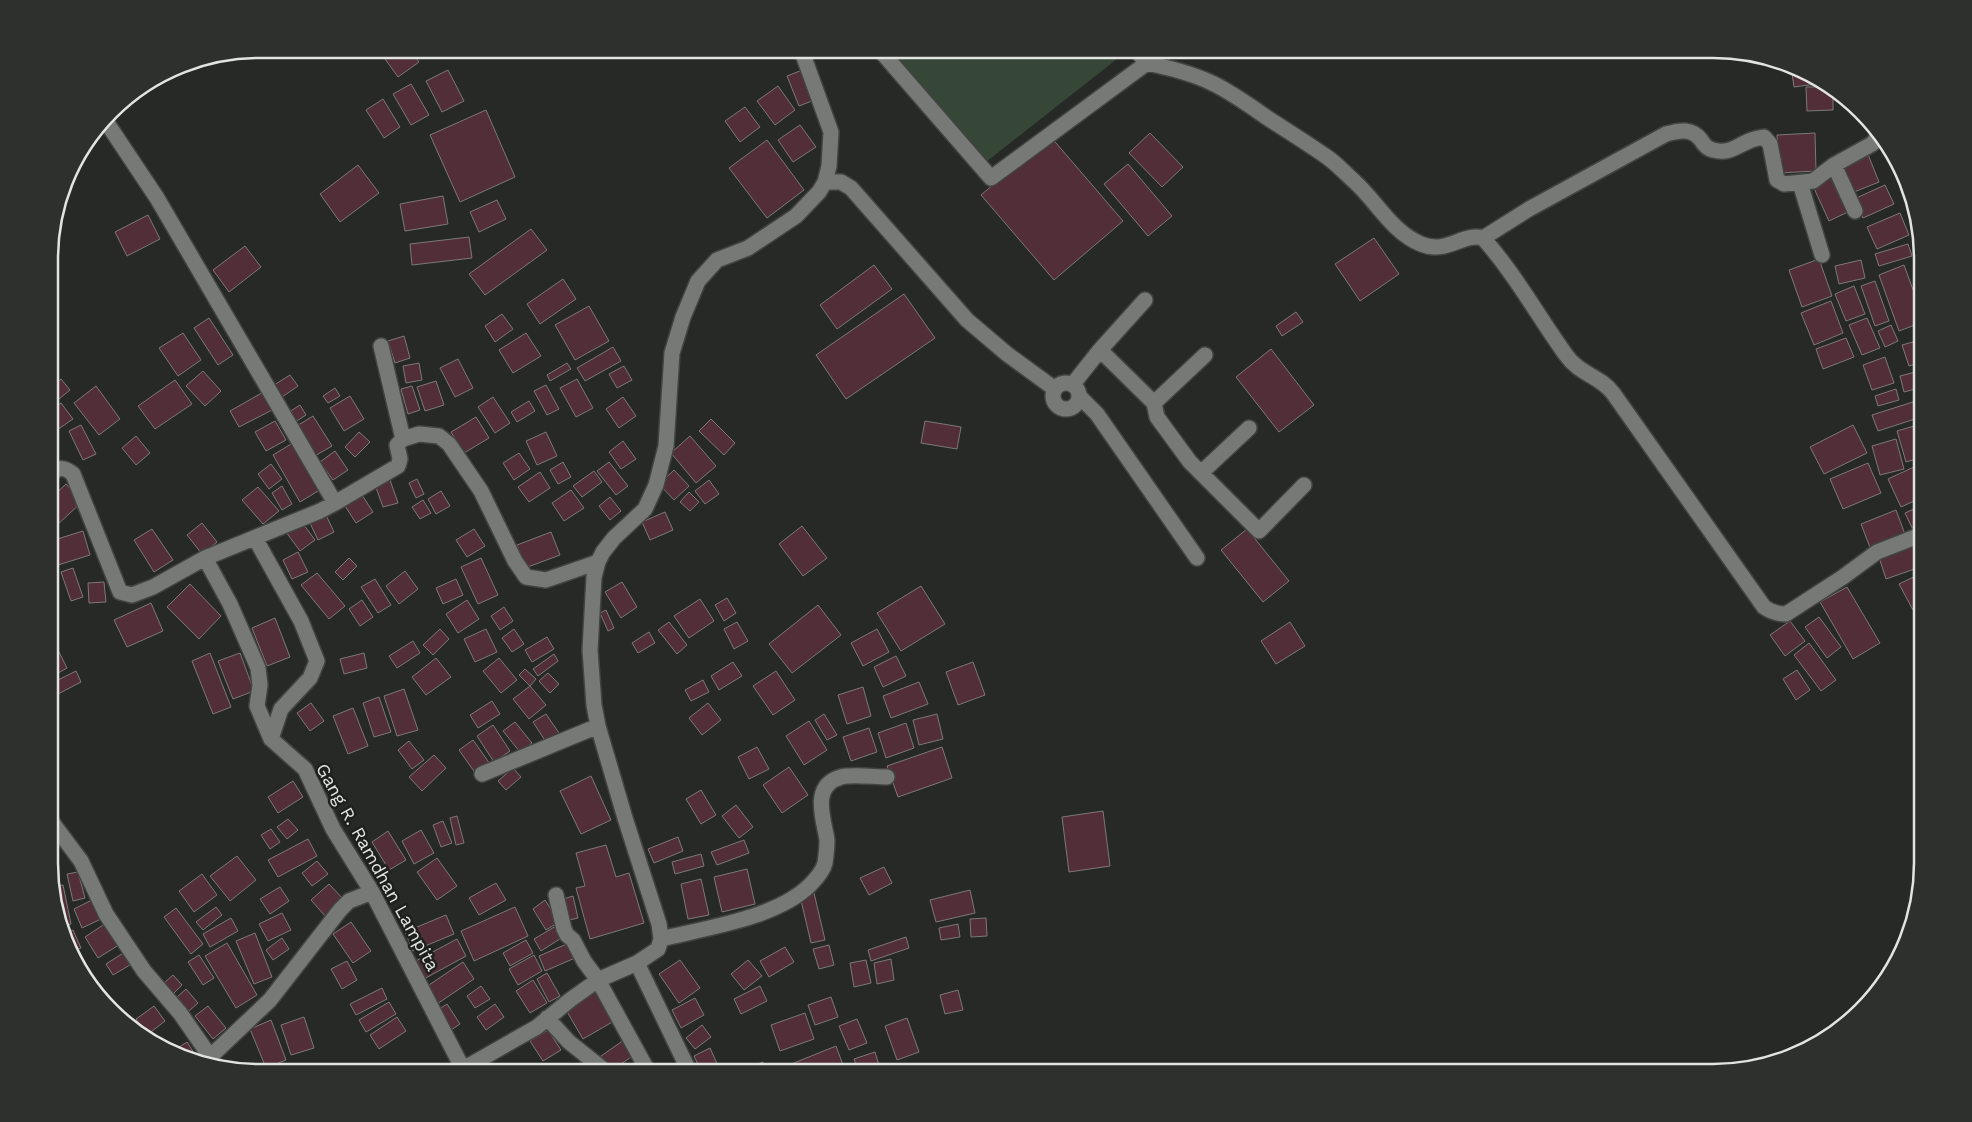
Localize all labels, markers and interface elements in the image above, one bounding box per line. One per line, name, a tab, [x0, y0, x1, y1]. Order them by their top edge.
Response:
street label: Gang R. Ramdhan Lampita	[312, 760, 444, 974]

